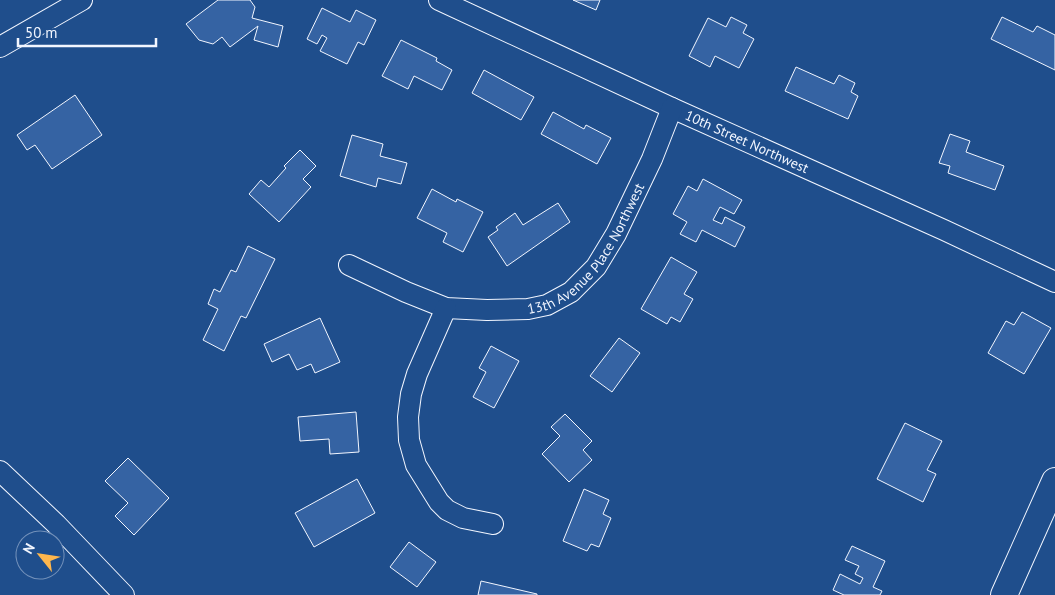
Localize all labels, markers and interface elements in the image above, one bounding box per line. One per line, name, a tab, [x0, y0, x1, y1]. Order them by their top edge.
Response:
scale bar	[18, 15, 155, 47]
text: 50 m	[25, 23, 58, 42]
street label: 10th Street Northwest	[682, 106, 812, 177]
street label: 13th Avenue Place Northwest	[526, 180, 648, 318]
north arrow	[15, 530, 65, 580]
text: N	[19, 540, 39, 557]

